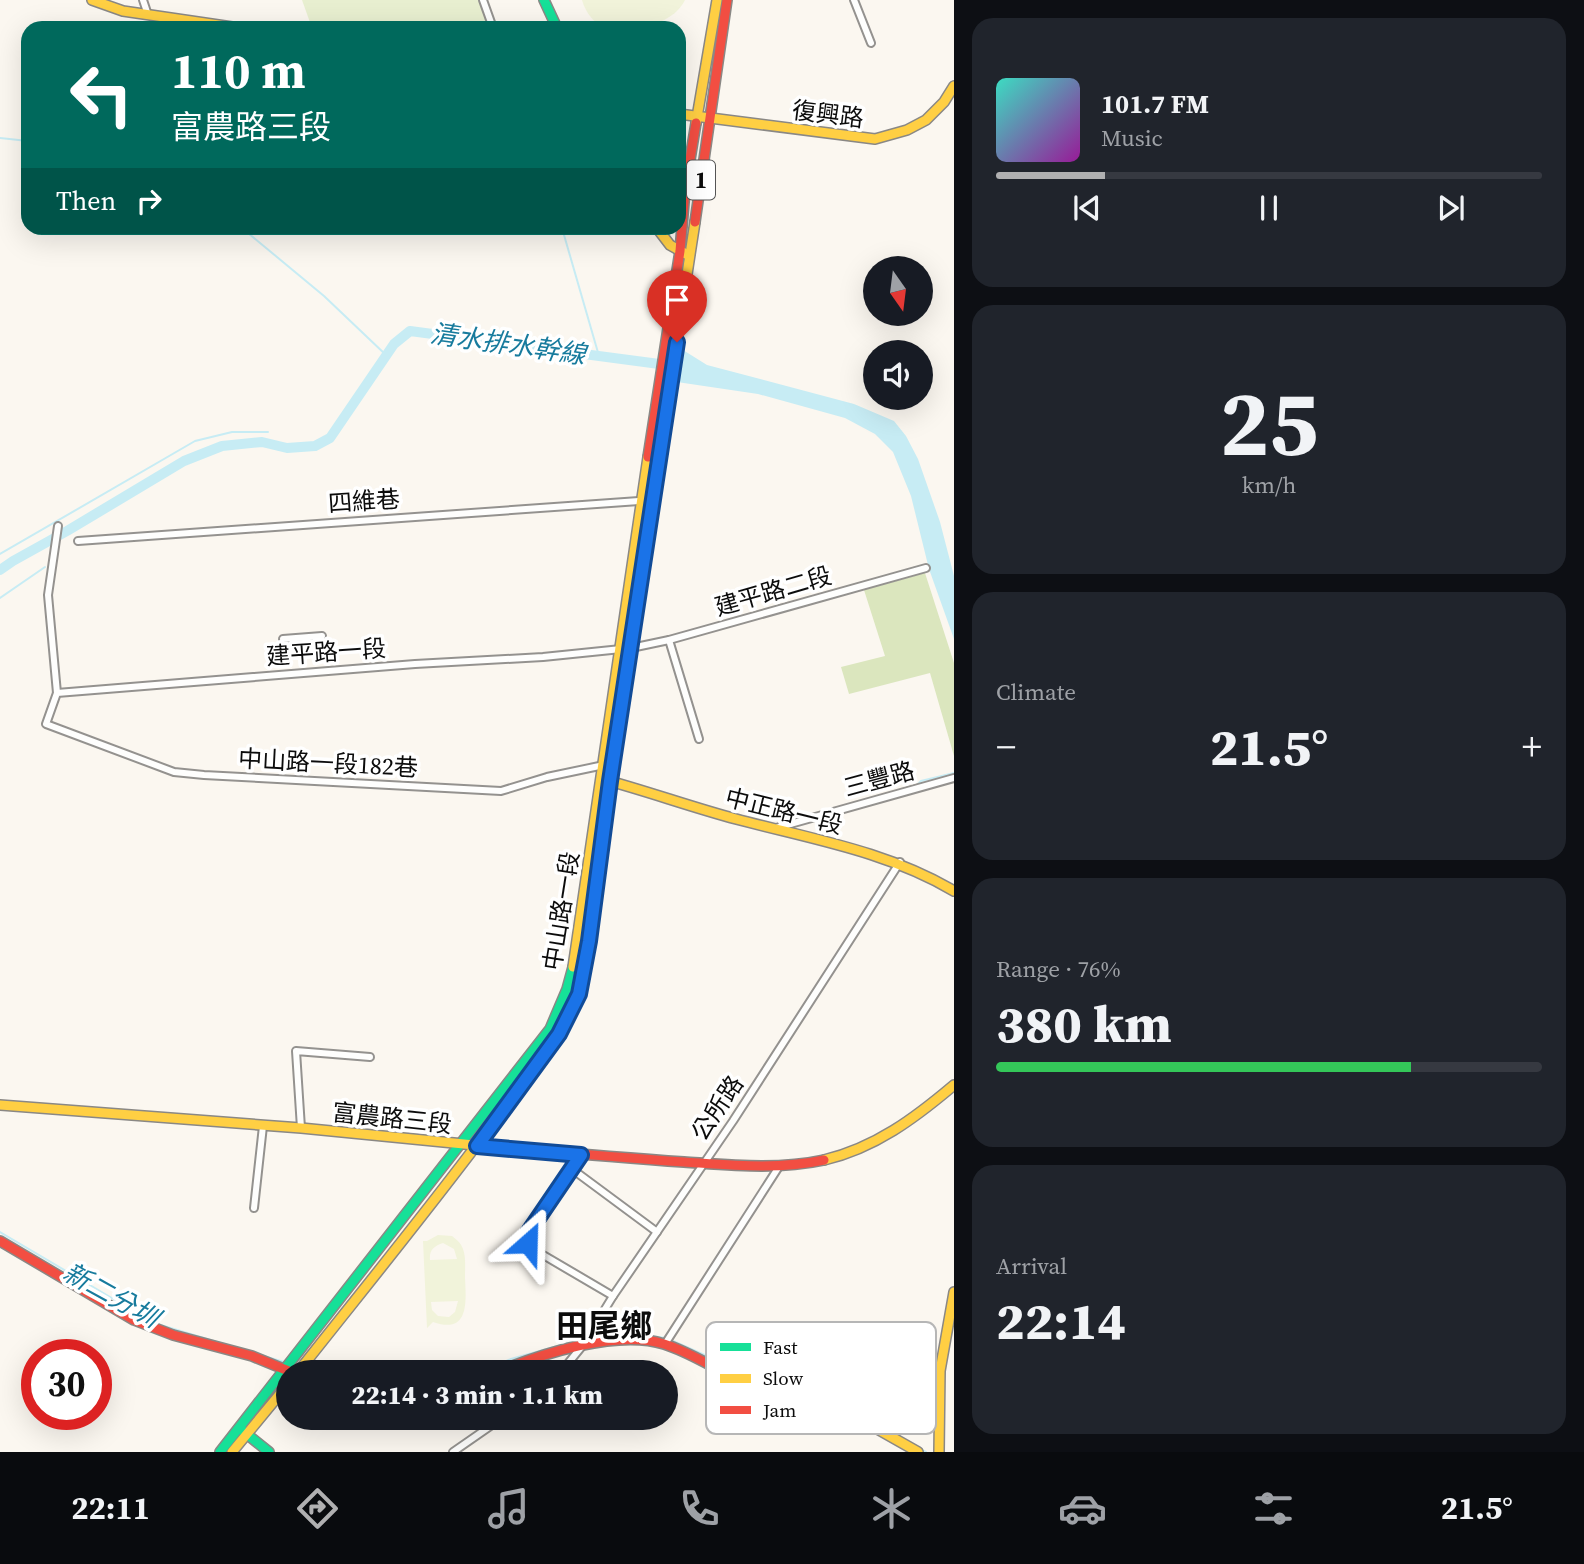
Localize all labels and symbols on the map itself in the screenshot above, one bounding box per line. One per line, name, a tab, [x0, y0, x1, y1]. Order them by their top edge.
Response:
street label: 復興路	[790, 93, 866, 135]
road number: 1	[687, 160, 715, 200]
north arrow	[863, 256, 933, 326]
pin	[647, 270, 707, 342]
water label: 清水排水幹線	[428, 315, 591, 373]
street label: 四維巷	[327, 482, 401, 520]
street label: 建平路二段	[711, 559, 835, 623]
street label: 建平路一段	[265, 631, 387, 673]
street label: 中山路一段182巷	[237, 742, 419, 784]
street label: 三豐路	[840, 754, 918, 804]
street label: 中正路一段	[722, 780, 846, 842]
street label: 中山路一段	[535, 849, 587, 973]
street label: 公所路	[683, 1069, 751, 1147]
street label: 富農路三段	[331, 1095, 453, 1141]
position arrow	[491, 1206, 565, 1280]
water label: 新二分圳	[57, 1254, 169, 1338]
district label: 田尾鄉	[556, 1304, 652, 1348]
legend	[706, 1322, 936, 1434]
text: Fast	[763, 1334, 798, 1360]
speed limit sign: 30	[21, 1339, 112, 1430]
text: Slow	[763, 1365, 804, 1391]
text: Jam	[762, 1397, 796, 1423]

